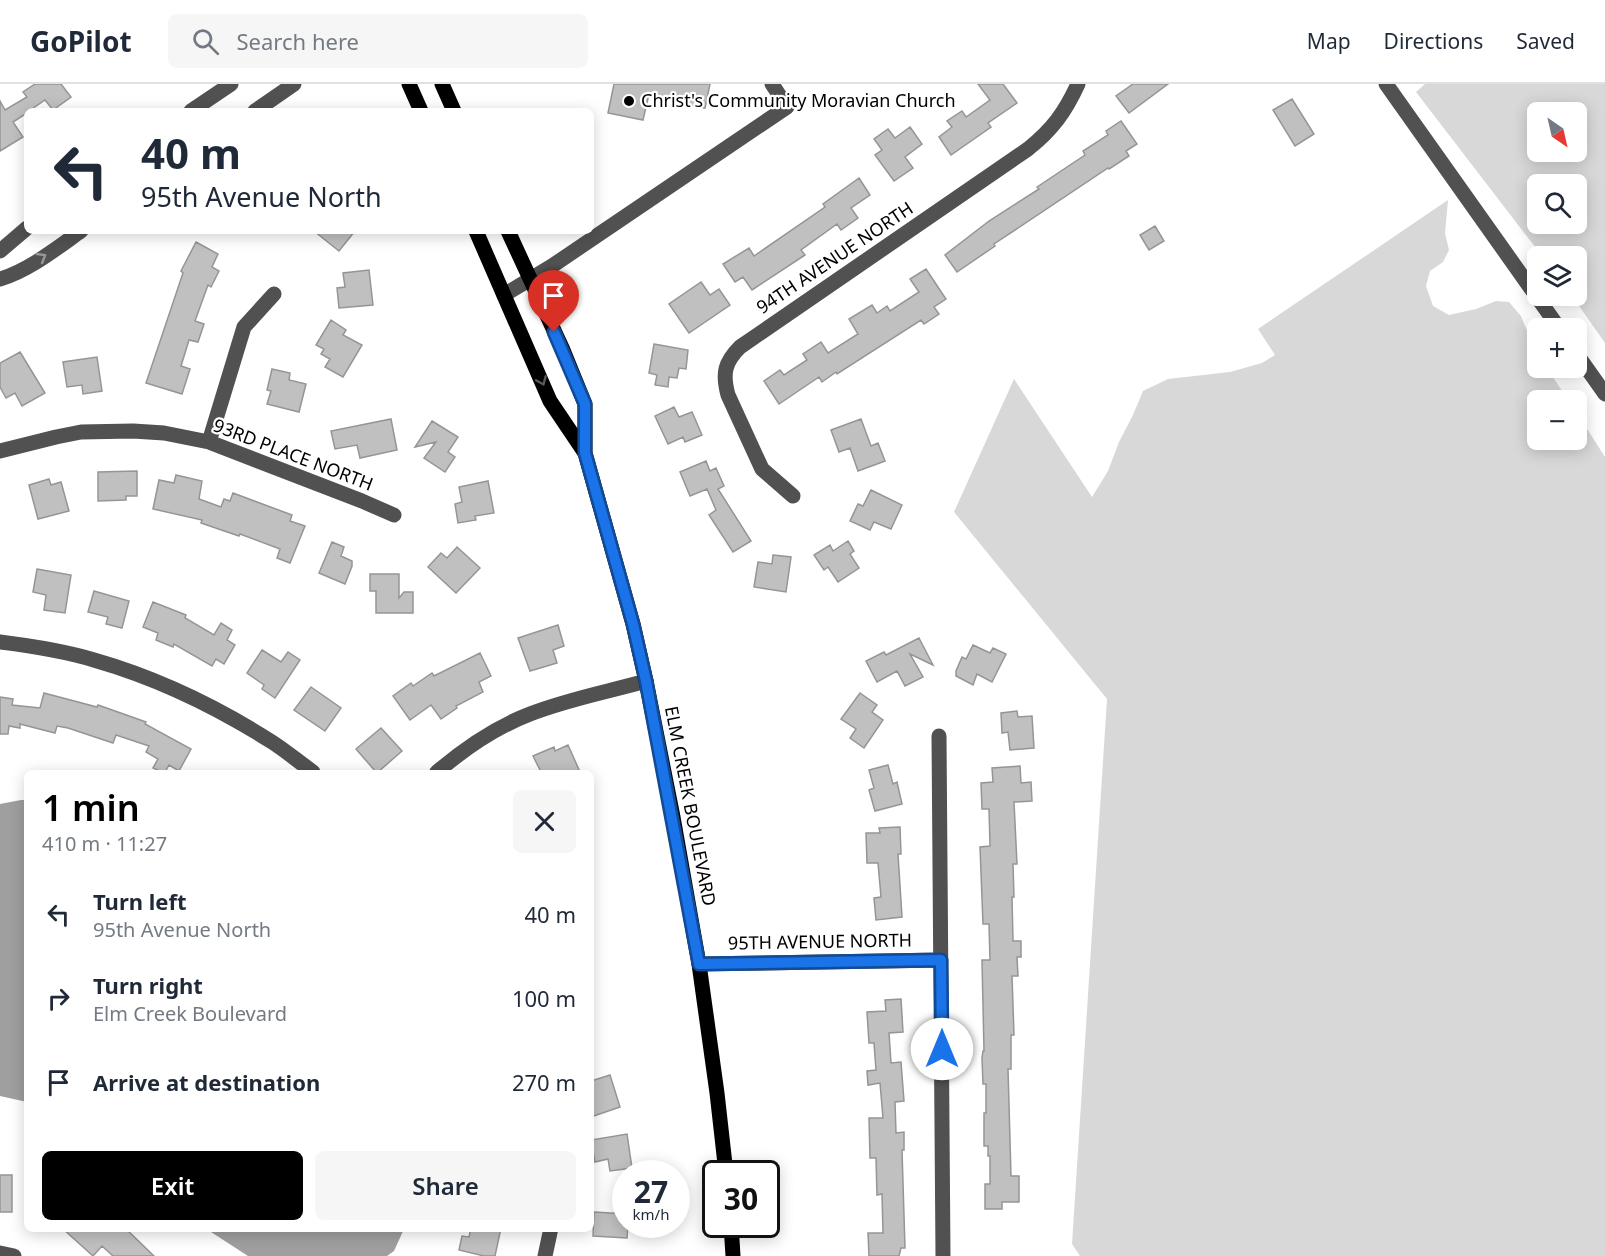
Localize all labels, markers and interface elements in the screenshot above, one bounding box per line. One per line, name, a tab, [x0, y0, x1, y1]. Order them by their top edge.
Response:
search box	[168, 14, 588, 68]
text: GoPilot	[30, 22, 132, 60]
icon: search	[189, 25, 222, 58]
text: Search here	[237, 26, 359, 56]
text: Map	[1307, 27, 1351, 55]
text: Directions	[1384, 27, 1483, 55]
text: Saved	[1516, 27, 1575, 55]
place label: Christ's Community Moravian Church	[641, 88, 956, 112]
marker: Christ's Community Moravian Church	[622, 94, 636, 108]
north arrow	[1527, 102, 1587, 162]
map controls	[1527, 102, 1587, 450]
text: 40 m	[141, 124, 241, 181]
icon: left	[42, 132, 120, 210]
button: search	[1527, 174, 1587, 234]
text: 95th Avenue North	[141, 178, 382, 215]
street label: 94TH AVENUE NORTH	[751, 196, 917, 319]
button: layers	[1527, 246, 1587, 306]
one-way arrow	[36, 253, 46, 265]
pin	[528, 270, 579, 332]
icon: arrive	[537, 279, 570, 312]
button: +	[1527, 318, 1587, 378]
one-way arrow	[534, 374, 546, 385]
button: −	[1527, 390, 1587, 450]
street label: 93RD PLACE NORTH	[210, 413, 377, 496]
street label: ELM CREEK BOULEVARD	[660, 704, 722, 908]
text: 1 min	[42, 783, 140, 832]
button: close	[513, 790, 576, 853]
text: 410 m · 11:27	[42, 830, 167, 857]
text: Turn left	[93, 886, 187, 916]
icon: left	[42, 898, 75, 931]
text: 40 m	[525, 899, 576, 929]
text: 95th Avenue North	[93, 916, 271, 943]
street label: 95TH AVENUE NORTH	[728, 927, 912, 955]
text: Turn right	[93, 970, 203, 1000]
icon: right	[42, 982, 75, 1015]
text: 100 m	[512, 983, 576, 1013]
text: Elm Creek Boulevard	[93, 1000, 287, 1027]
position arrow	[910, 1017, 974, 1081]
icon: arrive	[42, 1066, 75, 1099]
text: Arrive at destination	[93, 1067, 320, 1097]
text: 270 m	[512, 1067, 576, 1097]
button: Exit	[42, 1151, 303, 1220]
button: Share	[315, 1151, 576, 1220]
speed limit sign: 30	[702, 1160, 780, 1238]
text: 27	[634, 1171, 668, 1212]
text: km/h	[633, 1204, 669, 1224]

